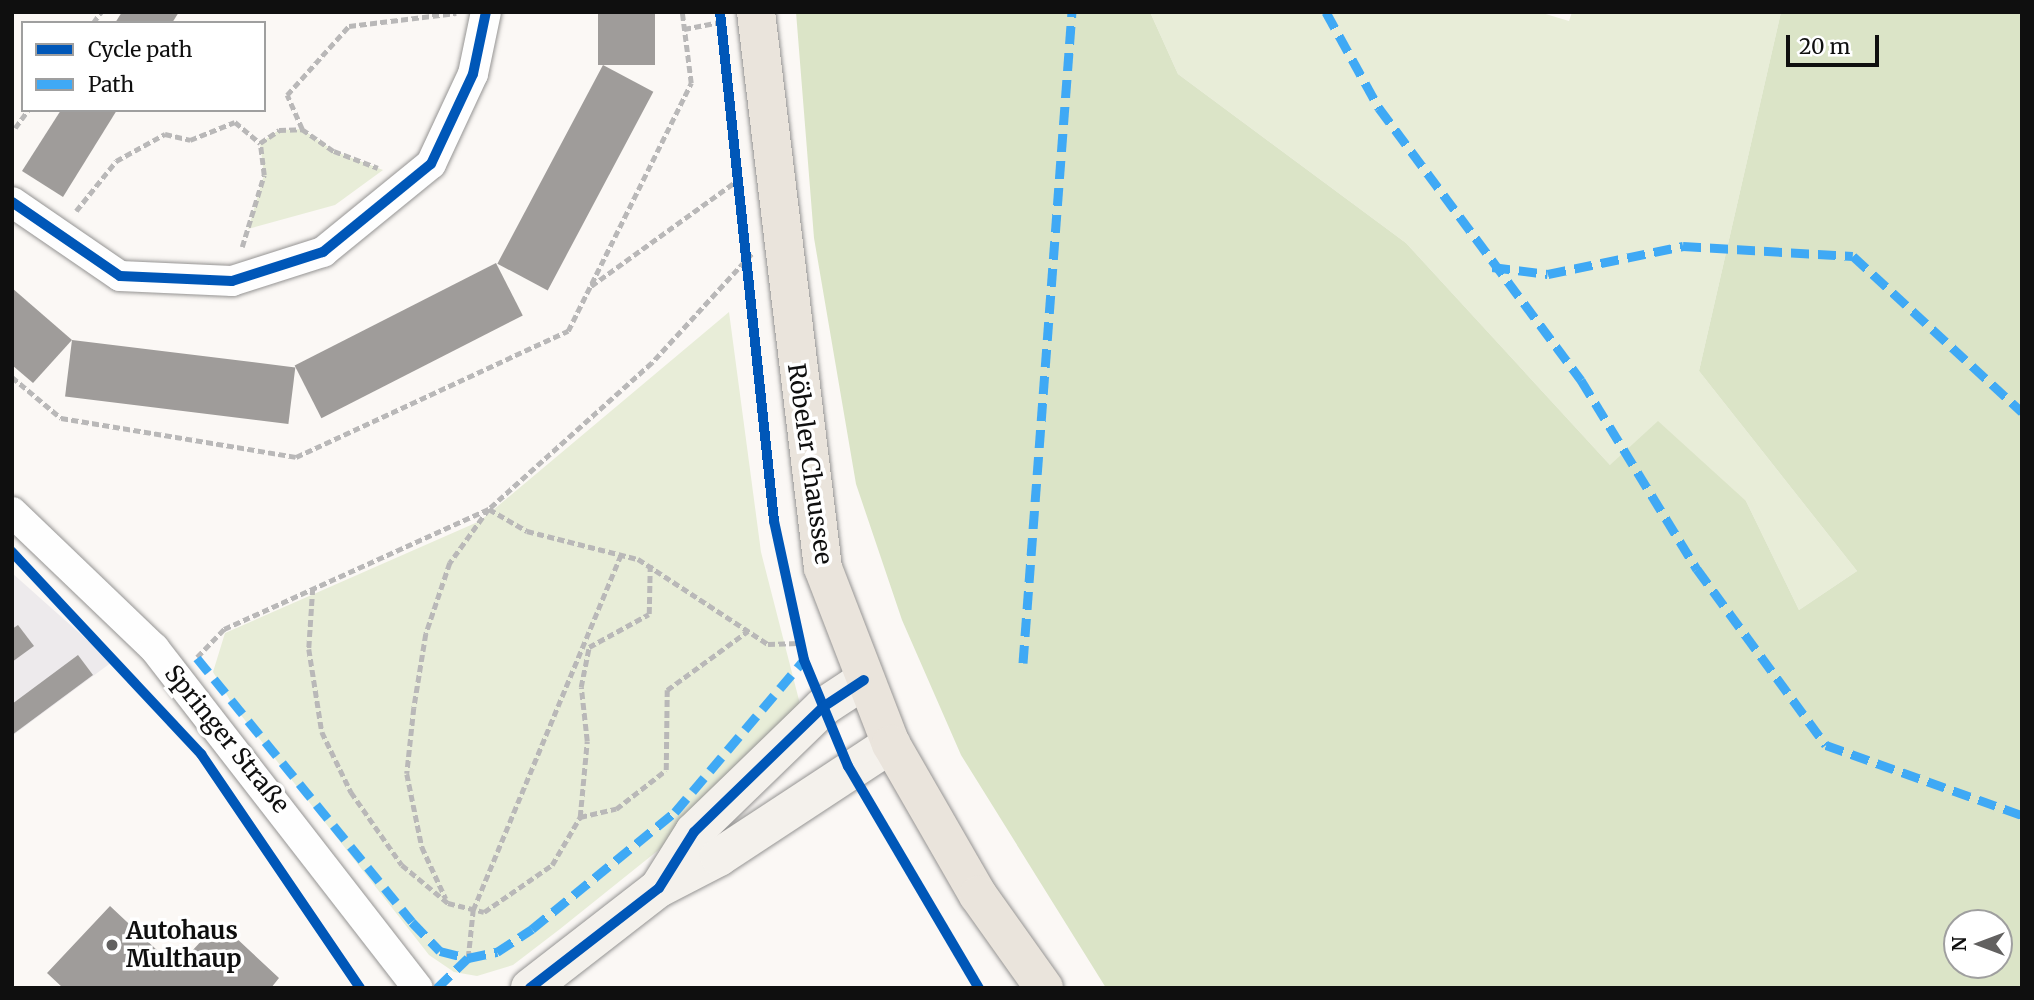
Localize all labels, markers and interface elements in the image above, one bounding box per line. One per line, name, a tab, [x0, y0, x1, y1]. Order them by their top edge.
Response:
legend	[21, 21, 266, 112]
scale bar	[1789, 21, 1882, 65]
text: 20 m	[1799, 33, 1850, 60]
text: Cycle path	[88, 36, 192, 63]
text: Path	[88, 71, 134, 98]
street label: Röbeler Chaussee	[782, 362, 838, 566]
street label: Springer Straße	[159, 659, 295, 819]
north arrow	[1943, 909, 2013, 979]
place label: Autohaus Multhaup	[126, 917, 242, 973]
marker: Autohaus Multhaup	[104, 937, 120, 953]
text: N	[1947, 937, 1971, 952]

